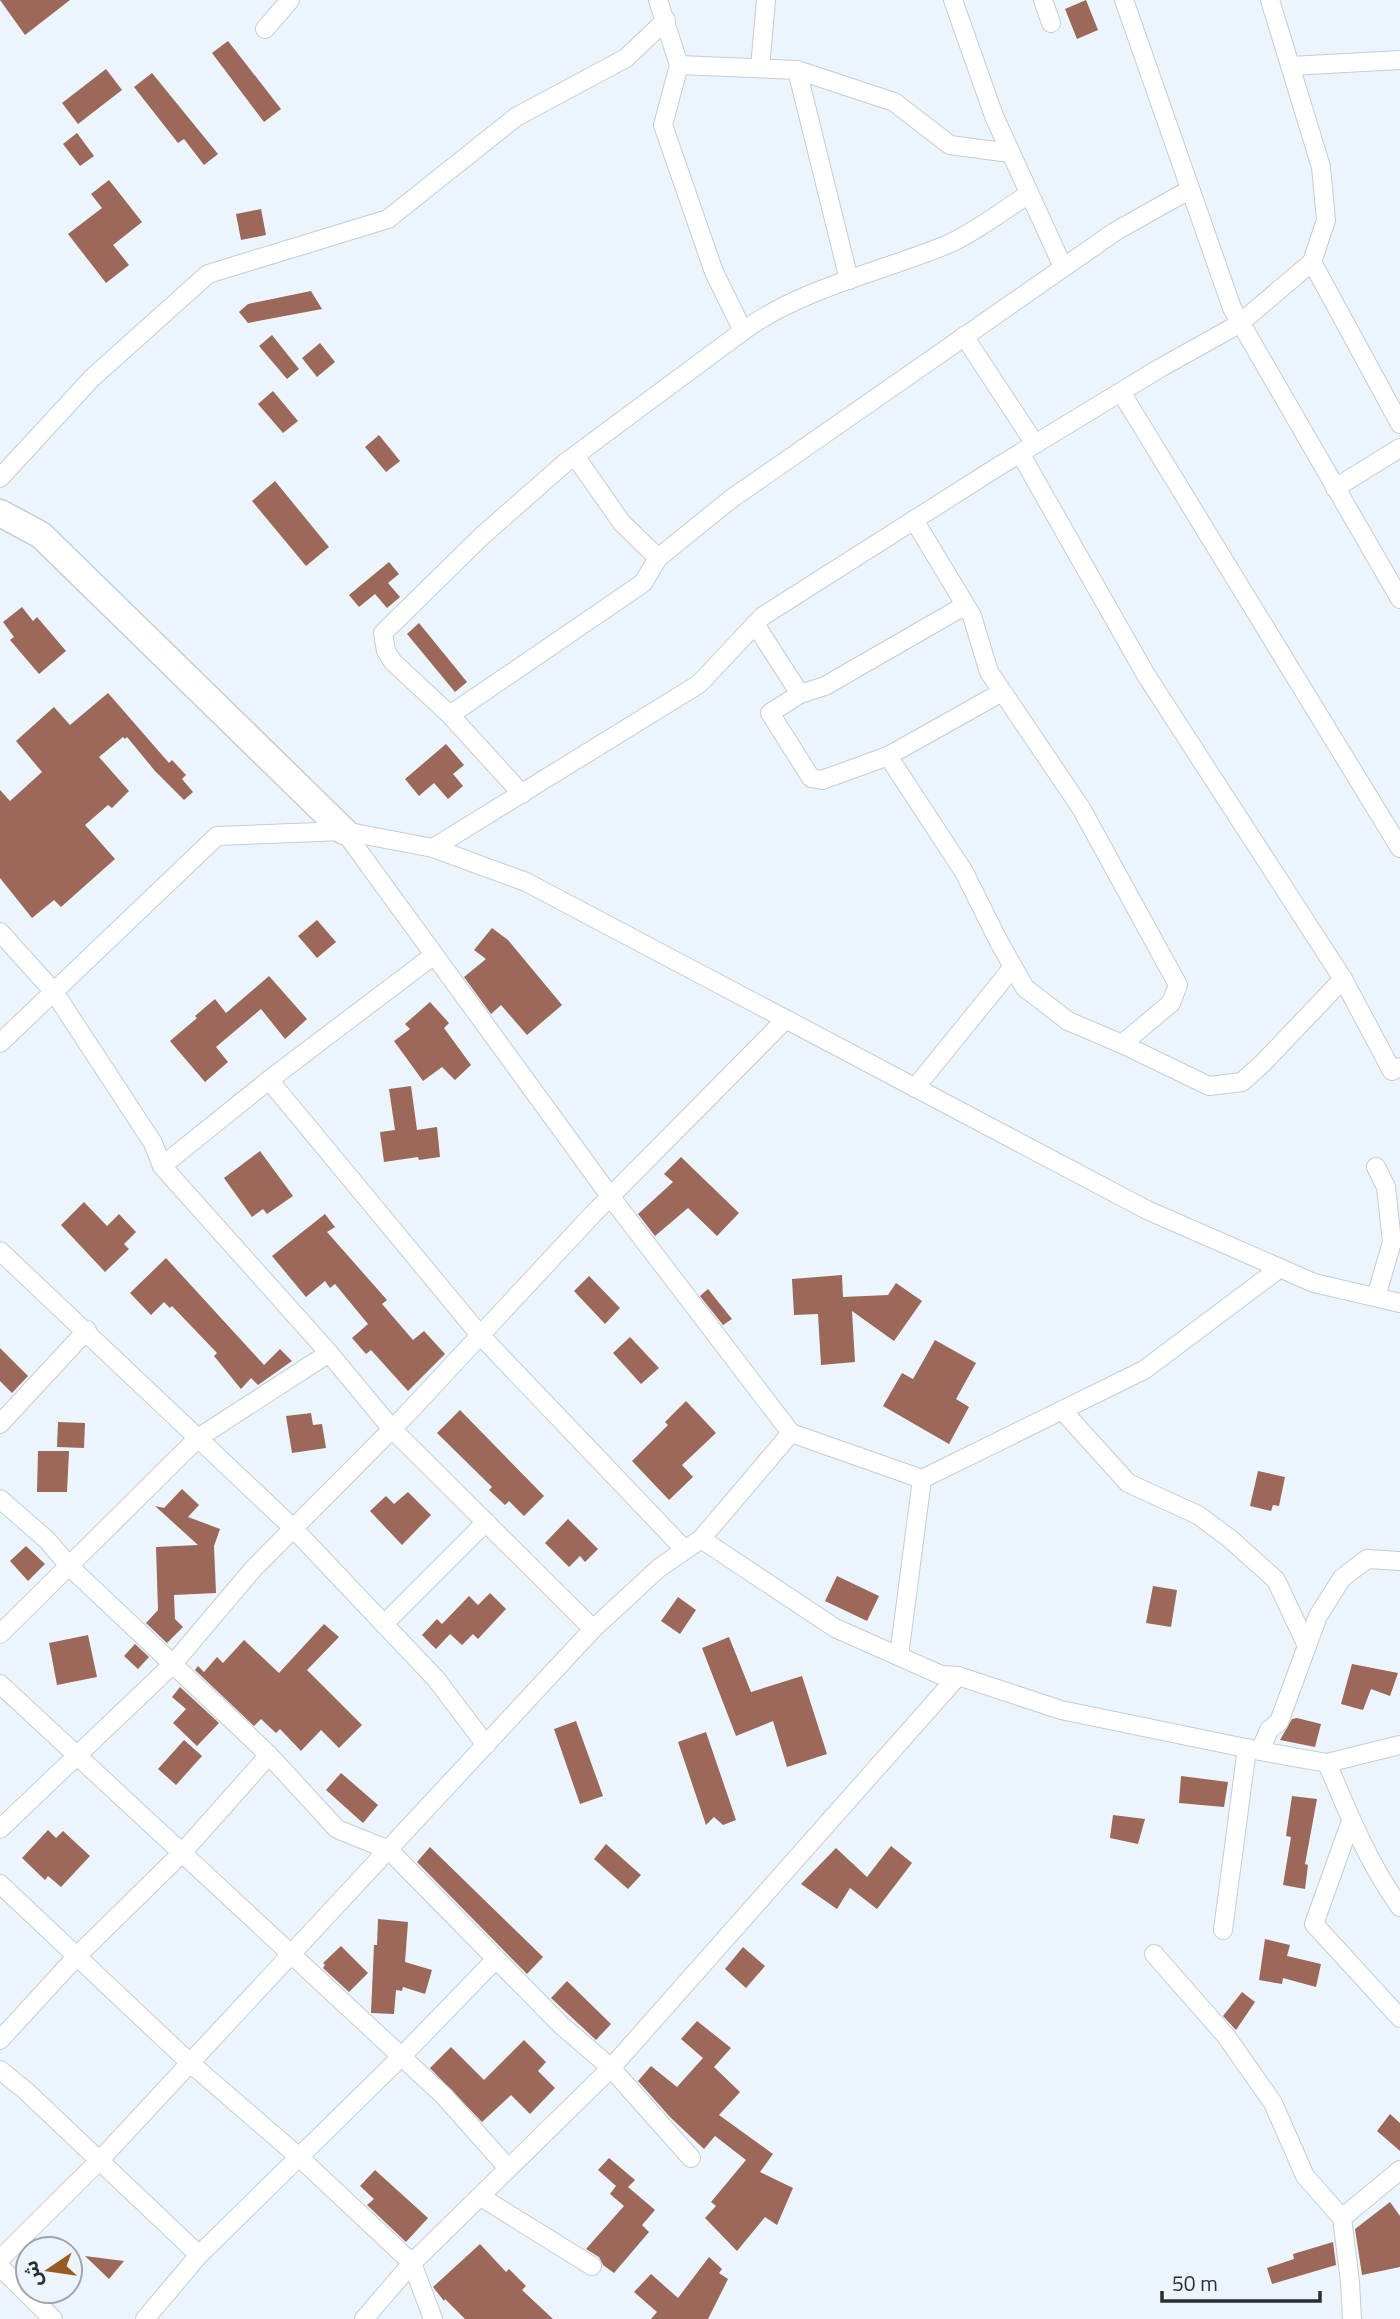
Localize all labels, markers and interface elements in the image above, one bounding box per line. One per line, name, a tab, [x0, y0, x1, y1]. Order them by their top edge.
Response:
north arrow	[14, 2235, 84, 2305]
text: ش	[15, 2258, 49, 2290]
scale bar	[1162, 2260, 1320, 2304]
text: 50 m	[1172, 2267, 1218, 2299]

